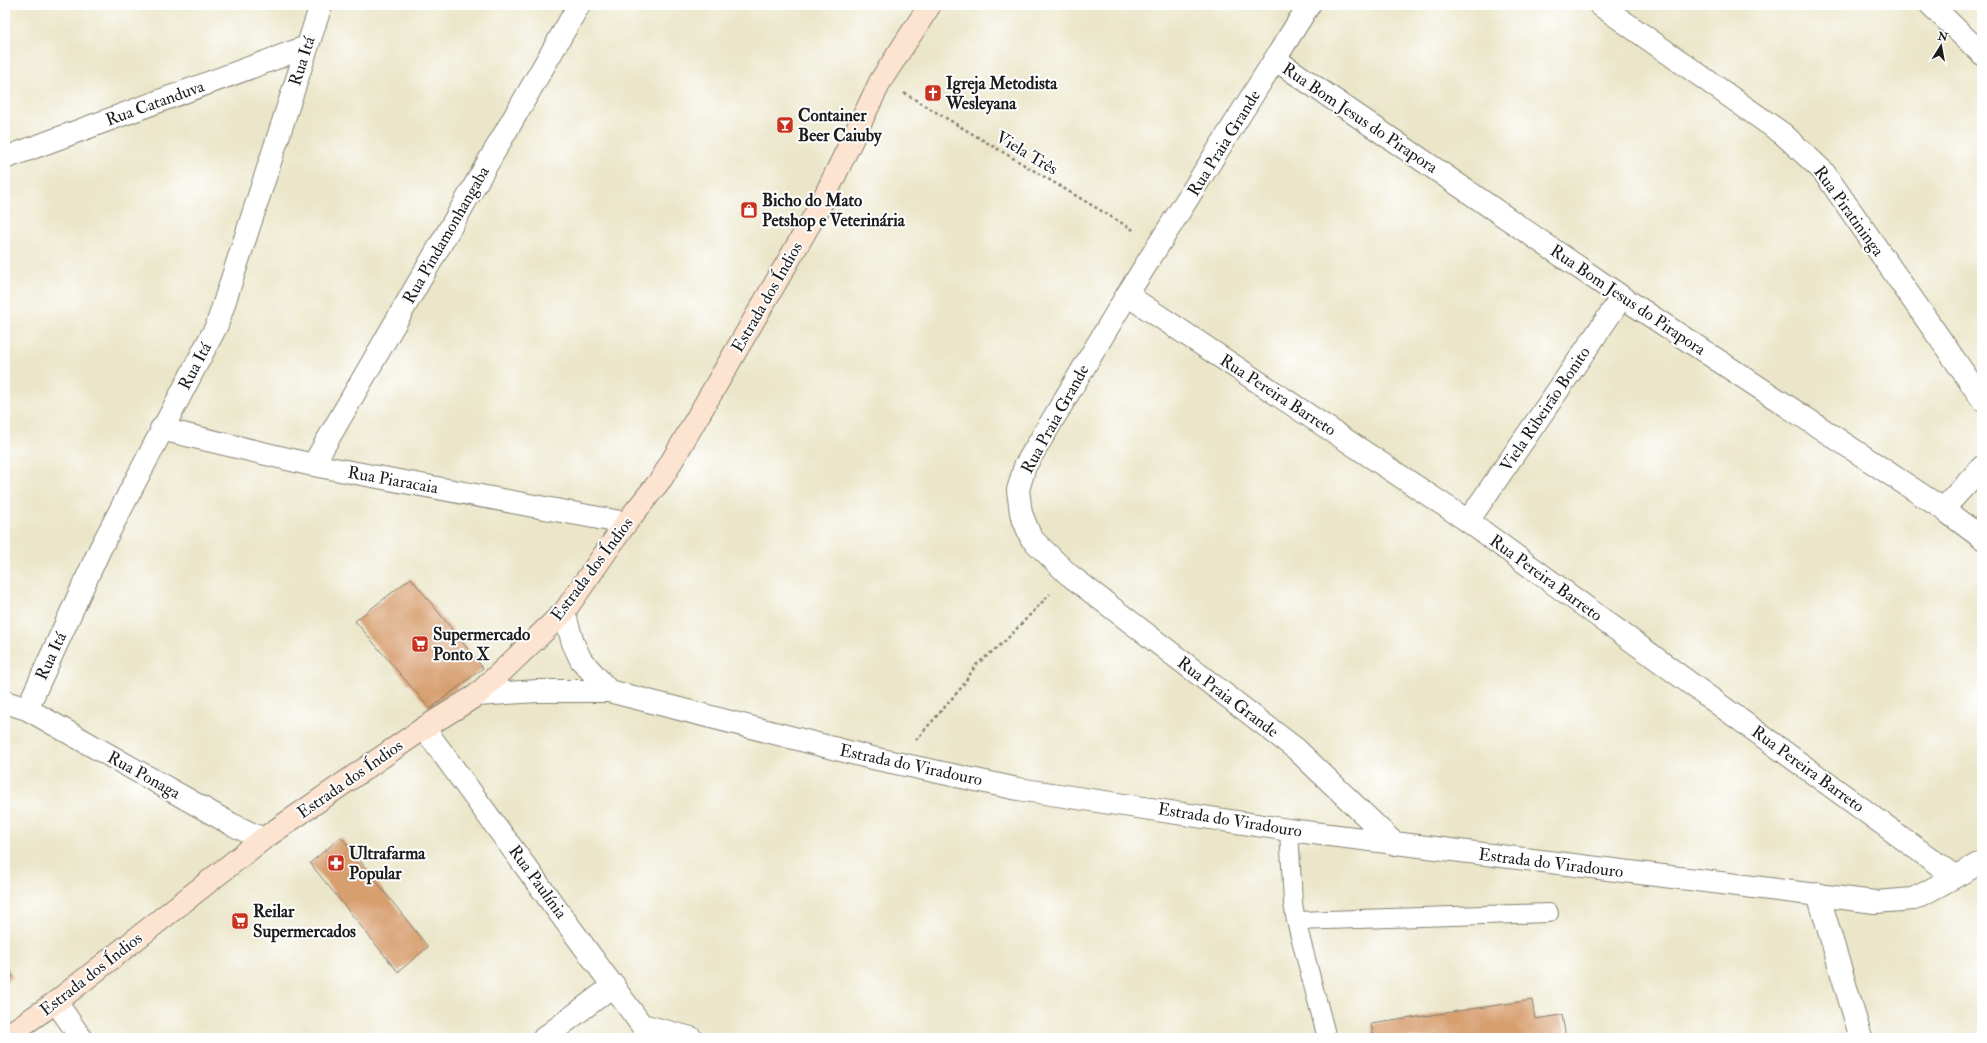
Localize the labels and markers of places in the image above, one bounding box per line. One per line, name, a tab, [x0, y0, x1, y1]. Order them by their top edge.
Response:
place label: Igreja Metodista Wesleyana	[945, 73, 1058, 115]
church icon: Igreja Metodista Wesleyana	[923, 83, 943, 103]
place label: Container Beer Caiuby	[798, 105, 882, 147]
bar icon: Container Beer Caiuby	[775, 115, 795, 135]
place label: Bicho do Mato Petshop e Veterinária	[762, 190, 906, 232]
shop icon: Bicho do Mato Petshop e Veterinária	[739, 200, 759, 220]
place label: Supermercado Ponto X	[433, 624, 530, 665]
supermarket icon: Supermercado Ponto X	[410, 634, 430, 654]
place label: Ultrafarma Popular	[349, 843, 426, 885]
pharmacy icon: Ultrafarma Popular	[326, 853, 346, 873]
place label: Reilar Supermercados	[253, 901, 356, 943]
supermarket icon: Reilar Supermercados	[230, 911, 250, 931]

